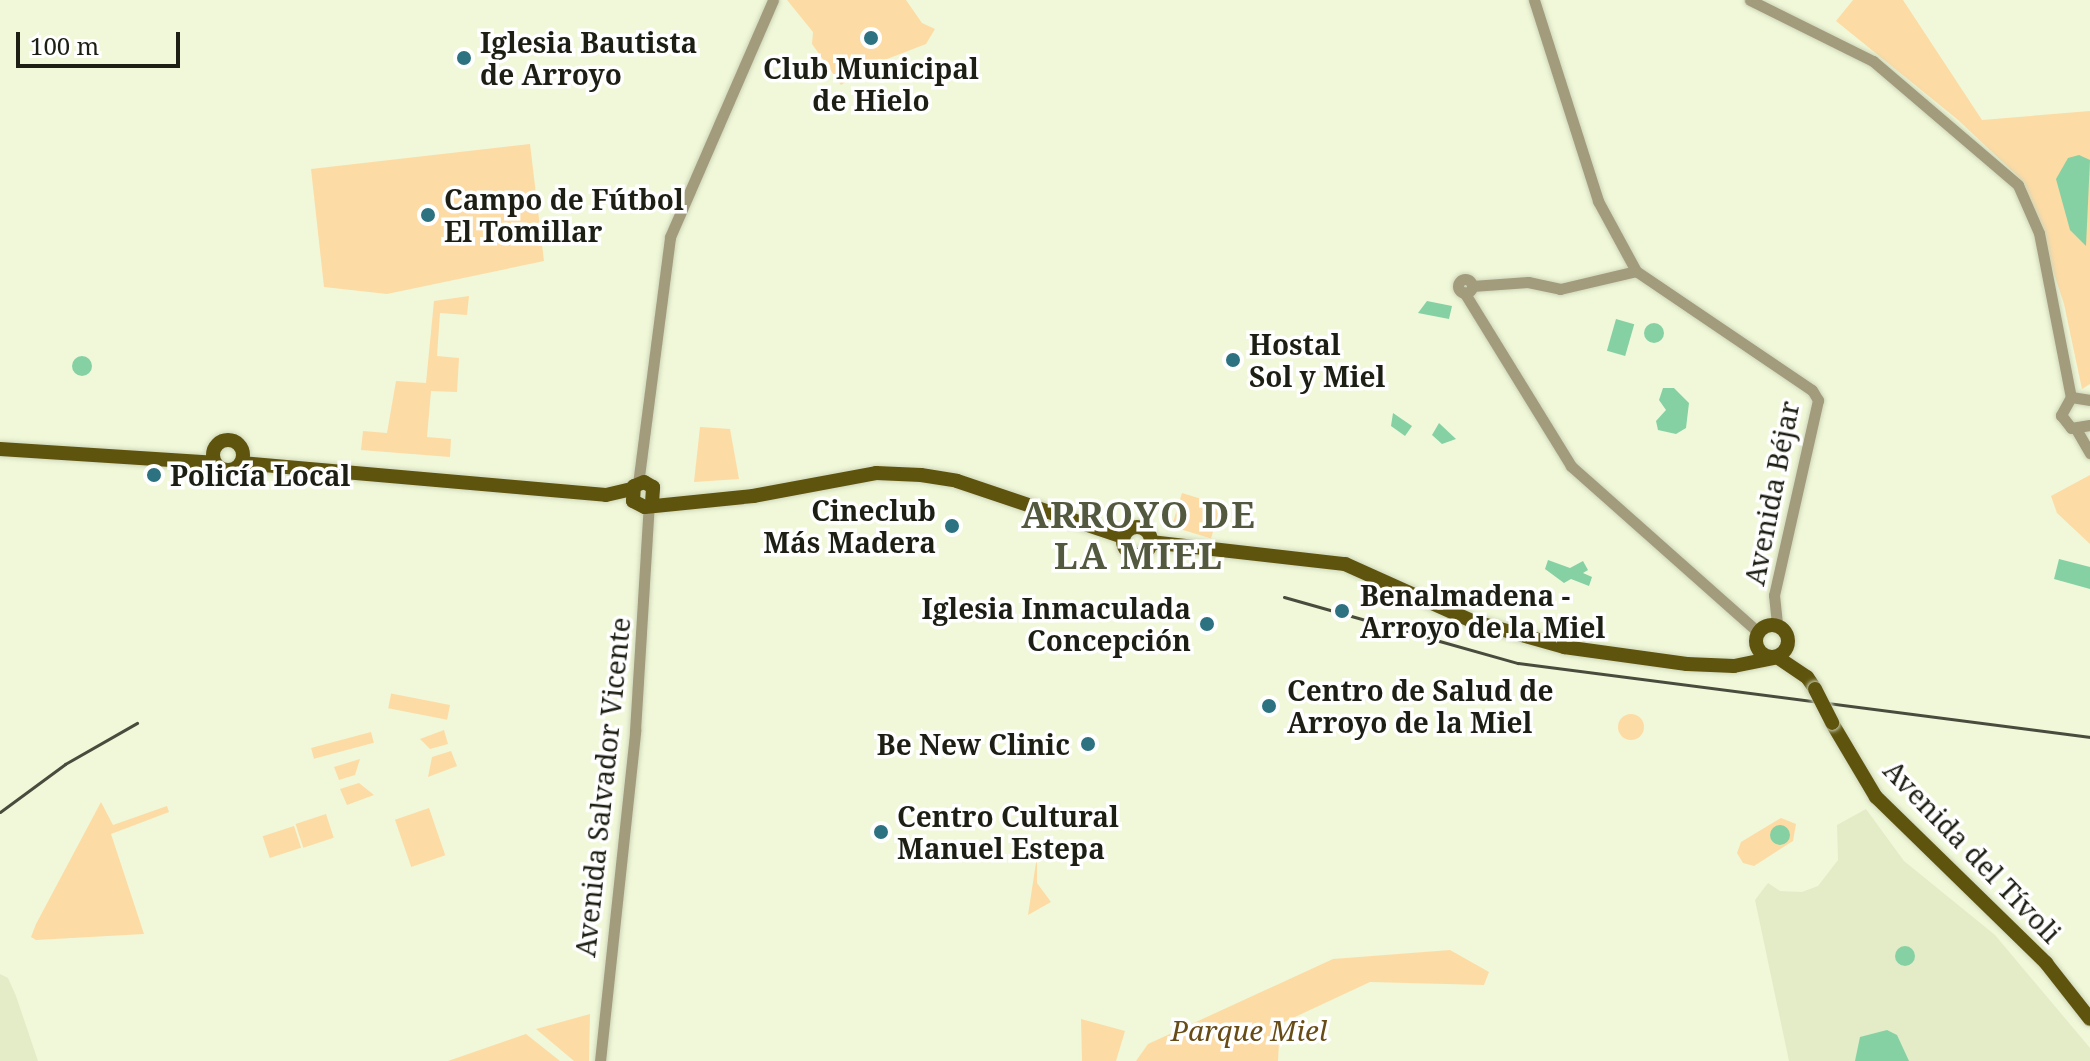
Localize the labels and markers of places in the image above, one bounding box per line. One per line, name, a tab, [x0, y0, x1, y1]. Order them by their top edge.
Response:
place label: Iglesia Bautista de Arroyo	[480, 25, 697, 91]
marker: Club Municipal de Hielo	[862, 29, 880, 47]
marker: Iglesia Bautista de Arroyo	[455, 49, 473, 67]
place label: Club Municipal de Hielo	[763, 51, 979, 117]
place label: Campo de Fútbol El Tomillar	[444, 182, 684, 248]
marker: Campo de Fútbol El Tomillar	[419, 206, 437, 224]
place label: Hostal Sol y Miel	[1249, 327, 1385, 393]
marker: Hostal Sol y Miel	[1224, 351, 1242, 369]
place label: Policía Local	[170, 458, 350, 492]
marker: Policía Local	[145, 466, 163, 484]
place label: Cineclub Más Madera	[763, 493, 936, 559]
marker: Cineclub Más Madera	[943, 517, 961, 535]
place label: Benalmadena - Arroyo de la Miel	[1360, 578, 1605, 644]
place label: Iglesia Inmaculada Concepción	[921, 591, 1191, 657]
marker: Benalmadena - Arroyo de la Miel	[1331, 600, 1353, 622]
marker: Iglesia Inmaculada Concepción	[1198, 615, 1216, 633]
place label: Centro de Salud de Arroyo de la Miel	[1287, 673, 1554, 739]
marker: Centro de Salud de Arroyo de la Miel	[1258, 695, 1280, 717]
place label: Be New Clinic	[877, 727, 1070, 761]
marker: Be New Clinic	[1077, 733, 1099, 755]
place label: Centro Cultural Manuel Estepa	[897, 799, 1119, 865]
marker: Centro Cultural Manuel Estepa	[872, 823, 890, 841]

